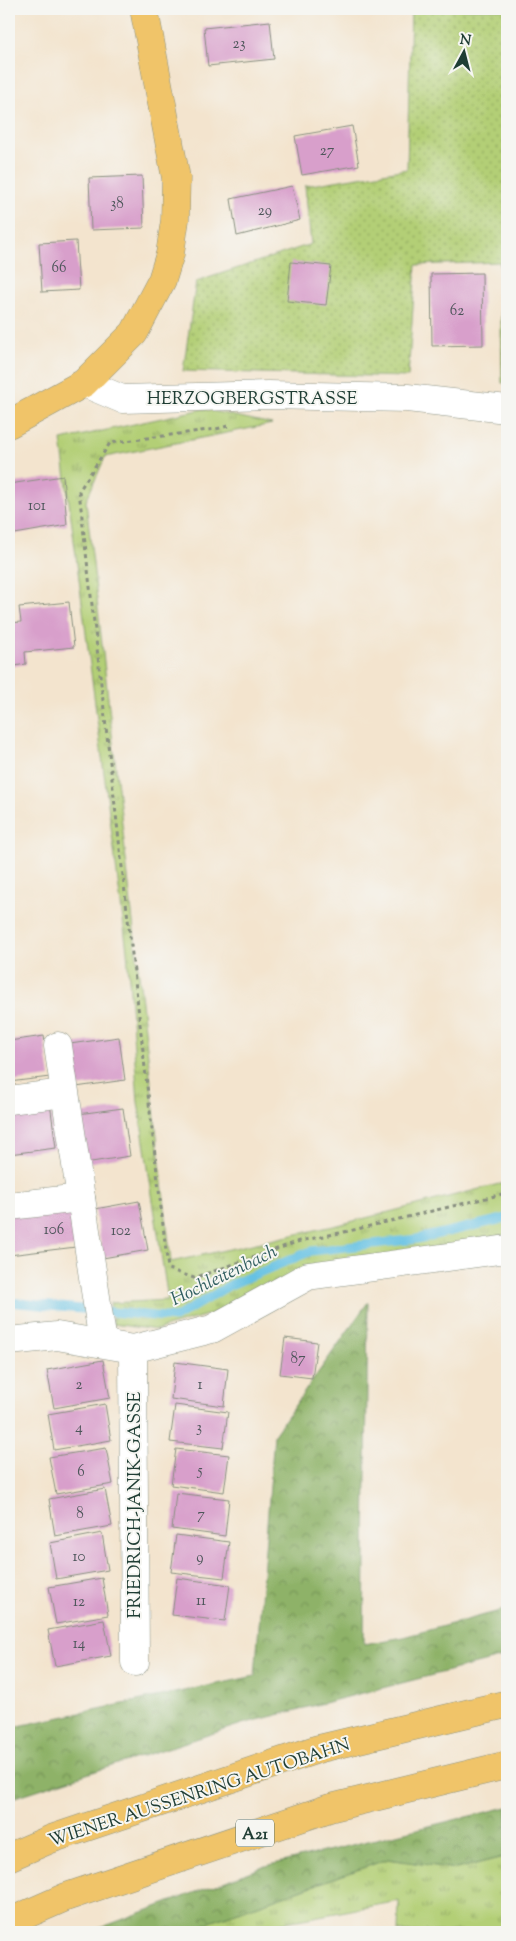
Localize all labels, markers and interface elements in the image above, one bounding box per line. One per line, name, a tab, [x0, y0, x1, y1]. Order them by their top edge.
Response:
north arrow	[438, 28, 488, 78]
text: N	[459, 30, 472, 52]
house number: 23	[232, 34, 246, 55]
house number: 27	[320, 141, 335, 162]
house number: 38	[110, 194, 124, 215]
house number: 29	[258, 201, 272, 222]
house number: 66	[52, 258, 66, 279]
house number: 62	[450, 301, 464, 322]
street label: HERZOGBERGSTRASSE	[147, 387, 357, 413]
house number: 101	[28, 496, 46, 517]
house number: 106	[44, 1220, 64, 1241]
house number: 102	[111, 1221, 131, 1242]
water label: Hochleitenbach	[166, 1238, 283, 1314]
house number: 87	[290, 1349, 306, 1370]
house number: 2	[75, 1375, 83, 1396]
house number: 1	[197, 1375, 203, 1396]
street label: FRIEDRICH-JANIK-GASSE	[123, 1391, 149, 1618]
house number: 4	[75, 1418, 83, 1439]
house number: 3	[196, 1418, 202, 1439]
house number: 5	[196, 1461, 203, 1482]
house number: 6	[77, 1462, 85, 1483]
house number: 8	[76, 1504, 84, 1525]
house number: 7	[197, 1505, 205, 1526]
house number: 10	[73, 1547, 86, 1568]
house number: 9	[196, 1548, 204, 1569]
house number: 11	[196, 1591, 206, 1612]
house number: 12	[73, 1592, 85, 1613]
house number: 14	[73, 1634, 86, 1655]
street label: WIENER AUSSENRING AUTOBAHN	[45, 1733, 354, 1855]
road number: A21	[236, 1820, 274, 1846]

